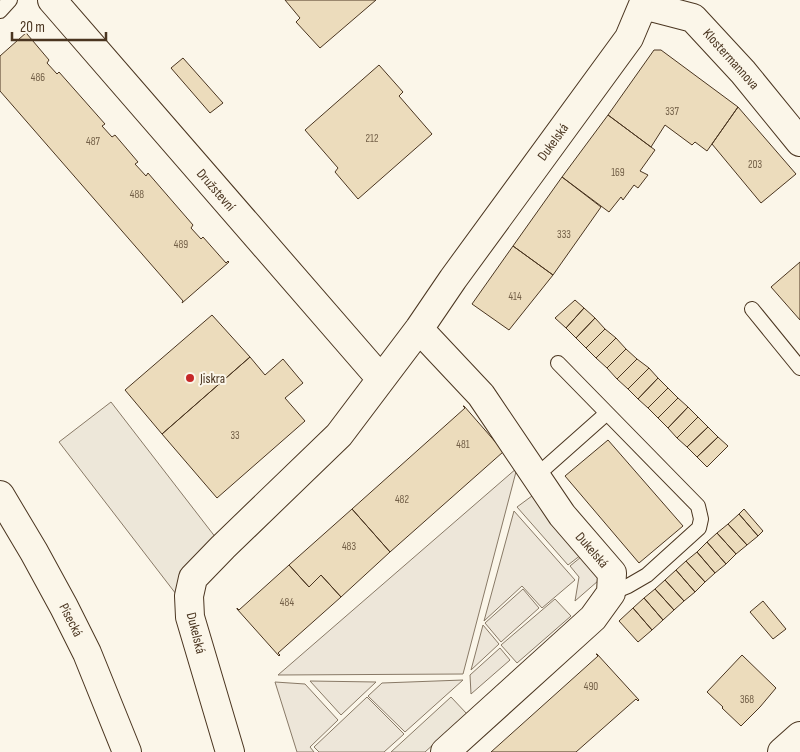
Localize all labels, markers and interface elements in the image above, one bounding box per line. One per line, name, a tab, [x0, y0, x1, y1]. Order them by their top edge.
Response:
scale bar	[12, 10, 106, 42]
text: 20 m	[20, 18, 45, 37]
street label: Klostermannova	[699, 25, 763, 93]
house number: 486	[31, 71, 45, 84]
house number: 337	[665, 105, 679, 118]
street label: Dukelská	[534, 120, 572, 164]
house number: 212	[365, 132, 379, 145]
house number: 487	[86, 135, 100, 148]
house number: 203	[748, 158, 762, 171]
street label: Družstevní	[193, 165, 239, 215]
house number: 169	[611, 166, 625, 179]
house number: 488	[130, 188, 144, 201]
house number: 333	[557, 228, 571, 241]
house number: 489	[174, 238, 188, 251]
house number: 414	[508, 290, 522, 303]
place label: Jiskra	[199, 370, 225, 387]
marker: Jiskra	[184, 372, 196, 384]
house number: 33	[230, 429, 240, 442]
house number: 481	[456, 438, 470, 451]
house number: 482	[395, 493, 410, 506]
street label: Dukelská	[572, 529, 612, 571]
house number: 483	[342, 540, 356, 553]
house number: 484	[280, 596, 295, 609]
street label: Písecká	[55, 600, 87, 640]
street label: Dukelská	[183, 611, 209, 655]
house number: 490	[584, 680, 598, 693]
house number: 368	[740, 693, 754, 706]

